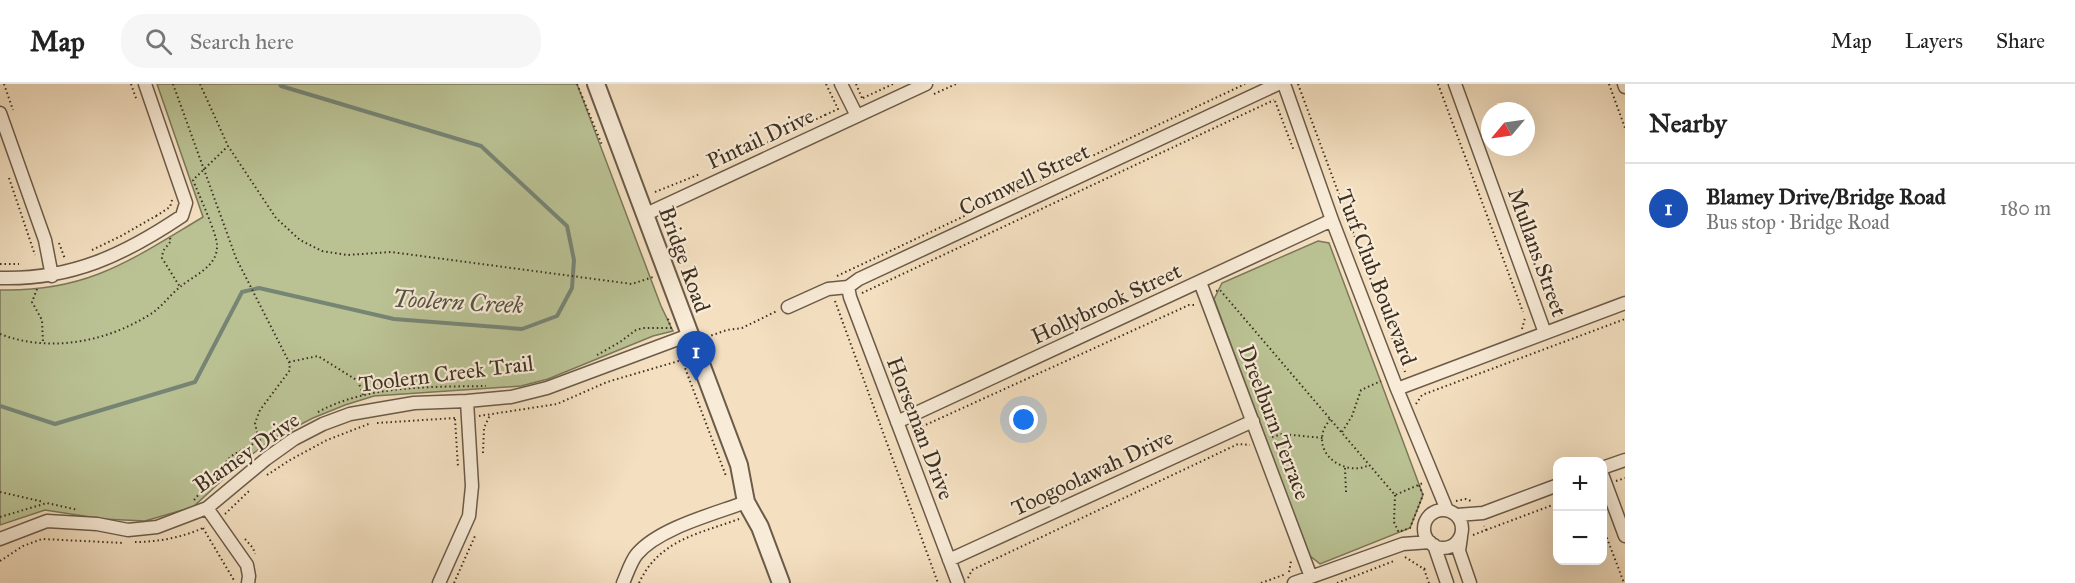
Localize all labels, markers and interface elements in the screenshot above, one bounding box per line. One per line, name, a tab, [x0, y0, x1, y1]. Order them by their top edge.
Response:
search box	[121, 14, 541, 68]
text: Map	[30, 24, 85, 59]
icon: search	[142, 25, 175, 58]
text: Search here	[190, 28, 294, 55]
text: Map	[1831, 28, 1872, 54]
text: Layers	[1905, 28, 1963, 54]
text: Share	[1996, 28, 2045, 54]
street label: Pintail Drive	[702, 102, 818, 175]
north arrow	[1481, 102, 1535, 156]
text: Nearby	[1649, 107, 1727, 139]
street label: Cornwell Street	[955, 137, 1094, 221]
text: Blamey Drive/Bridge Road	[1706, 183, 1946, 210]
street label: Mullans Street	[1502, 184, 1573, 320]
street label: Turf Club Boulevard	[1331, 185, 1423, 369]
text: 1	[1665, 196, 1672, 220]
text: 180 m	[2000, 196, 2051, 220]
street label: Bridge Road	[653, 203, 716, 316]
text: Bus stop · Bridge Road	[1706, 210, 1890, 234]
street label: Hollybrook Street	[1027, 257, 1186, 350]
water label: Toolern Creek	[392, 284, 525, 320]
pin: 1	[676, 332, 716, 381]
street label: Dreelburn Terrace	[1233, 341, 1316, 503]
street label: Toolern Creek Trail	[357, 349, 535, 398]
street label: Horseman Drive	[881, 353, 960, 503]
your location	[1009, 405, 1038, 434]
street label: Blamey Drive	[188, 406, 304, 499]
street label: Toogoolawah Drive	[1007, 423, 1177, 522]
map controls	[1553, 457, 1607, 565]
button: +	[1553, 457, 1607, 511]
button: −	[1553, 511, 1607, 565]

